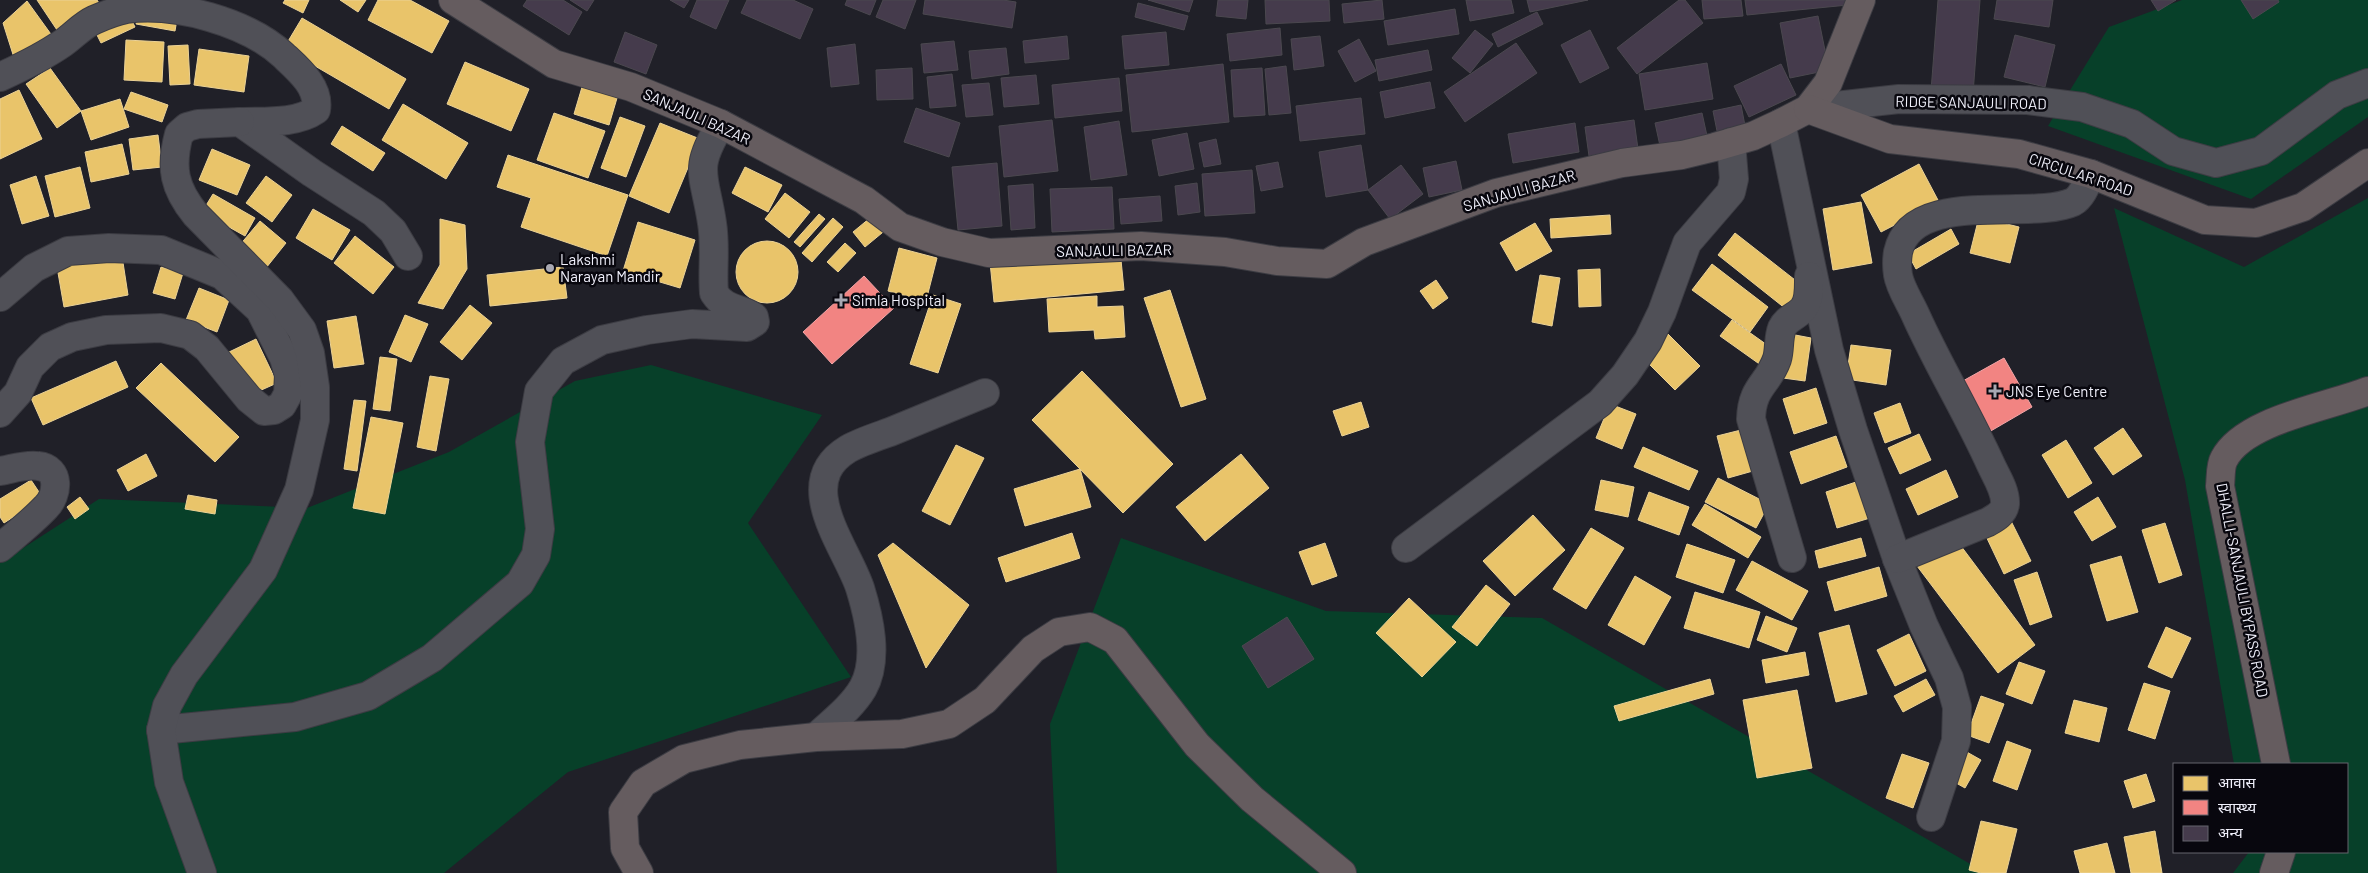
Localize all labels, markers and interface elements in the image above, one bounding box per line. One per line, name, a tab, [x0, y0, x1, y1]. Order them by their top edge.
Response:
street label: SANJAULI BAZAR	[640, 84, 754, 148]
street label: RIDGE SANJAULI ROAD	[1895, 92, 2047, 112]
street label: CIRCULAR ROAD	[2027, 149, 2135, 199]
street label: SANJAULI BAZAR	[1461, 165, 1577, 215]
street label: SANJAULI BAZAR	[1056, 240, 1172, 260]
place label: Lakshmi Narayan Mandir	[560, 250, 661, 285]
marker: Lakshmi Narayan Mandir	[544, 262, 556, 274]
place label: Simla Hospital	[852, 291, 945, 309]
marker: Simla Hospital	[834, 293, 848, 307]
place label: JNS Eye Centre	[2006, 382, 2107, 400]
marker: JNS Eye Centre	[1988, 384, 2002, 398]
street label: DHALLI-SANJAULI BYPASS ROAD	[2213, 481, 2273, 699]
legend	[2173, 763, 2348, 853]
text: आवास	[2218, 773, 2257, 791]
text: स्वास्थ्य	[2218, 798, 2256, 816]
text: अन्य	[2218, 823, 2243, 841]

